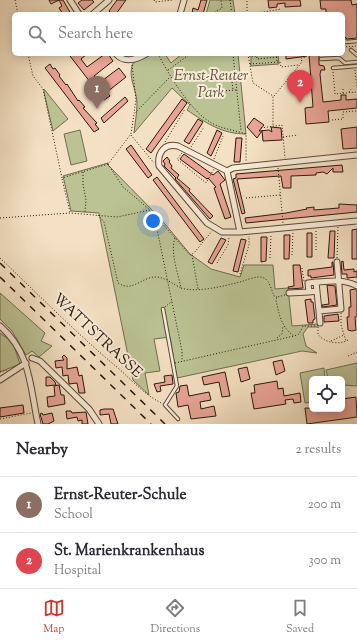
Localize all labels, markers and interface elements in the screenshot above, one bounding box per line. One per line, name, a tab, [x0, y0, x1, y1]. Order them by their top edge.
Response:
search box	[12, 12, 345, 56]
icon: search	[26, 23, 48, 45]
text: Search here	[58, 24, 133, 45]
park label: Ernst-Reuter Park	[174, 66, 249, 104]
pin: 2	[287, 70, 313, 103]
pin: 1	[84, 76, 110, 109]
your location	[143, 211, 163, 231]
street label: WATTSTRASSE	[48, 289, 146, 383]
map controls	[309, 376, 345, 412]
button: locate	[309, 376, 345, 412]
text: Nearby	[16, 438, 68, 462]
text: 2 results	[296, 441, 341, 459]
text: Ernst-Reuter-Schule	[54, 485, 186, 506]
text: 1	[27, 496, 31, 514]
text: 200 m	[308, 496, 341, 514]
text: School	[54, 506, 93, 524]
text: St. Marienkrankenhaus	[54, 541, 204, 562]
text: 2	[26, 552, 32, 570]
text: 300 m	[309, 552, 341, 570]
text: Hospital	[54, 562, 101, 580]
tab: Map	[43, 597, 65, 637]
tab: Directions	[151, 597, 200, 637]
tab: Saved	[286, 597, 314, 637]

